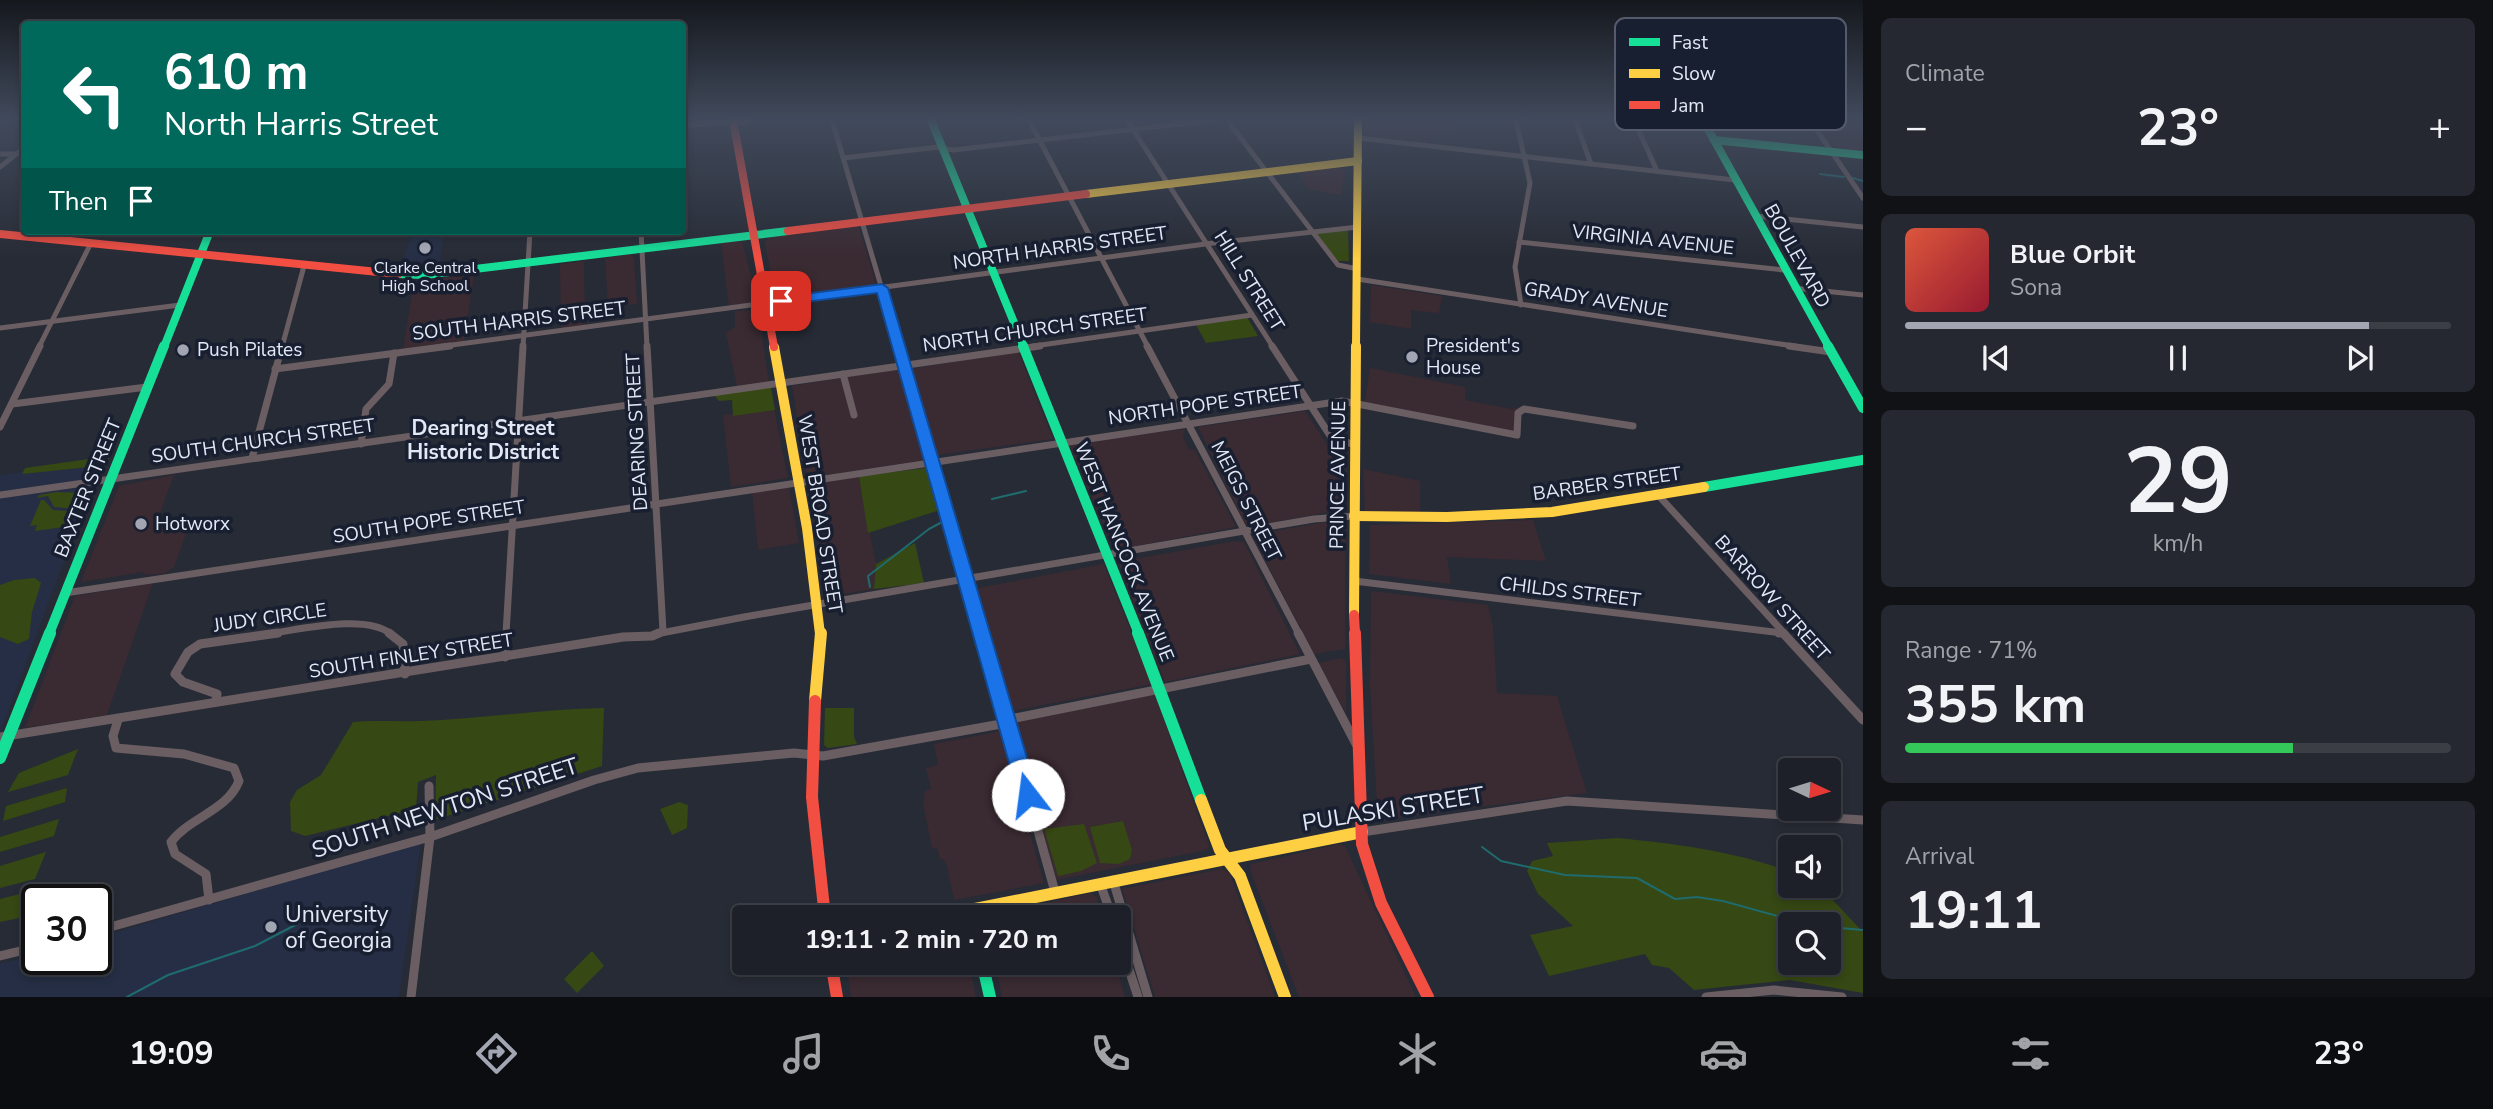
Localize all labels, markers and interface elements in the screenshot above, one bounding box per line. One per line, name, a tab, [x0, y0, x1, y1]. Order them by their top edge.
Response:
legend	[1615, 18, 1846, 130]
text: Fast	[1672, 30, 1708, 56]
text: 610 m	[164, 39, 308, 106]
icon: left	[49, 49, 140, 140]
text: Climate	[1905, 58, 1985, 89]
text: Slow	[1672, 61, 1716, 87]
text: 23°	[2137, 92, 2219, 163]
text: Jam	[1671, 93, 1705, 119]
text: −	[1905, 102, 1928, 153]
text: +	[2428, 102, 2451, 153]
text: North Harris Street	[164, 103, 438, 146]
icon: arrive	[122, 182, 160, 220]
text: Then	[49, 184, 108, 219]
street label: BOULEVARD	[1758, 199, 1836, 313]
street label: VIRGINIA AVENUE	[1570, 218, 1735, 261]
street label: NORTH HARRIS STREET	[951, 220, 1169, 276]
street label: HILL STREET	[1208, 226, 1290, 337]
text: Blue Orbit	[2010, 237, 2135, 272]
marker: Clarke Central High School	[417, 240, 433, 256]
place label: Clarke Central High School	[374, 257, 476, 297]
pin	[751, 271, 811, 331]
text: Sona	[2010, 272, 2062, 303]
street label: GRADY AVENUE	[1522, 276, 1670, 324]
icon: arrive	[762, 282, 800, 320]
street label: SOUTH HARRIS STREET	[411, 295, 628, 347]
street label: NORTH CHURCH STREET	[921, 301, 1149, 359]
place label: President's House	[1426, 333, 1520, 381]
place label: Push Pilates	[197, 337, 302, 363]
icon: previous	[1977, 339, 2015, 377]
icon: pause	[2159, 339, 2197, 377]
icon: next	[2341, 339, 2379, 377]
marker: Push Pilates	[175, 342, 191, 358]
marker: President's House	[1404, 349, 1420, 365]
street label: DEARING STREET	[620, 352, 654, 512]
street label: NORTH POPE STREET	[1107, 378, 1304, 431]
street label: PRINCE AVENUE	[1324, 401, 1352, 549]
street label: SOUTH CHURCH STREET	[149, 412, 377, 470]
street label: WEST BROAD STREET	[791, 413, 849, 616]
street label: BAXTER STREET	[48, 414, 128, 561]
district label: Dearing Street Historic District	[407, 414, 560, 466]
text: 29	[2123, 420, 2233, 544]
street label: MEIGS STREET	[1205, 437, 1288, 566]
street label: WEST HANCOCK AVENUE	[1068, 438, 1180, 666]
street label: BARBER STREET	[1531, 461, 1683, 507]
street label: SOUTH POPE STREET	[331, 494, 527, 550]
place label: Hotworx	[155, 511, 230, 537]
marker: Hotworx	[133, 516, 149, 532]
text: km/h	[2153, 528, 2203, 559]
street label: BARROW STREET	[1709, 530, 1836, 667]
street label: CHILDS STREET	[1498, 570, 1643, 614]
street label: JUDY CIRCLE	[211, 597, 328, 639]
street label: SOUTH FINLEY STREET	[307, 627, 516, 685]
text: Range · 71%	[1905, 635, 2037, 666]
text: 355 km	[1905, 669, 2086, 740]
street label: SOUTH NEWTON STREET	[308, 750, 582, 866]
position arrow	[991, 758, 1065, 832]
north arrow	[1778, 758, 1841, 821]
map controls	[1778, 758, 1841, 975]
street label: PULASKI STREET	[1300, 779, 1486, 839]
button: sound	[1778, 835, 1841, 898]
text: Arrival	[1905, 841, 1974, 872]
text: 19:11	[1905, 875, 2043, 946]
speed limit sign: 30	[21, 884, 112, 975]
place label: University of Georgia	[285, 899, 392, 956]
button: search	[1778, 912, 1841, 975]
marker: University of Georgia	[263, 919, 279, 935]
text: 19:11 · 2 min · 720 m	[805, 922, 1058, 957]
icon: directions	[472, 1029, 521, 1078]
icon: music	[779, 1029, 828, 1078]
icon: phone	[1086, 1029, 1135, 1078]
icon: climate	[1393, 1029, 1442, 1078]
icon: car	[1699, 1029, 1748, 1078]
icon: filters	[2006, 1029, 2055, 1078]
text: 19:09	[129, 1032, 214, 1075]
text: 23°	[2313, 1032, 2364, 1075]

